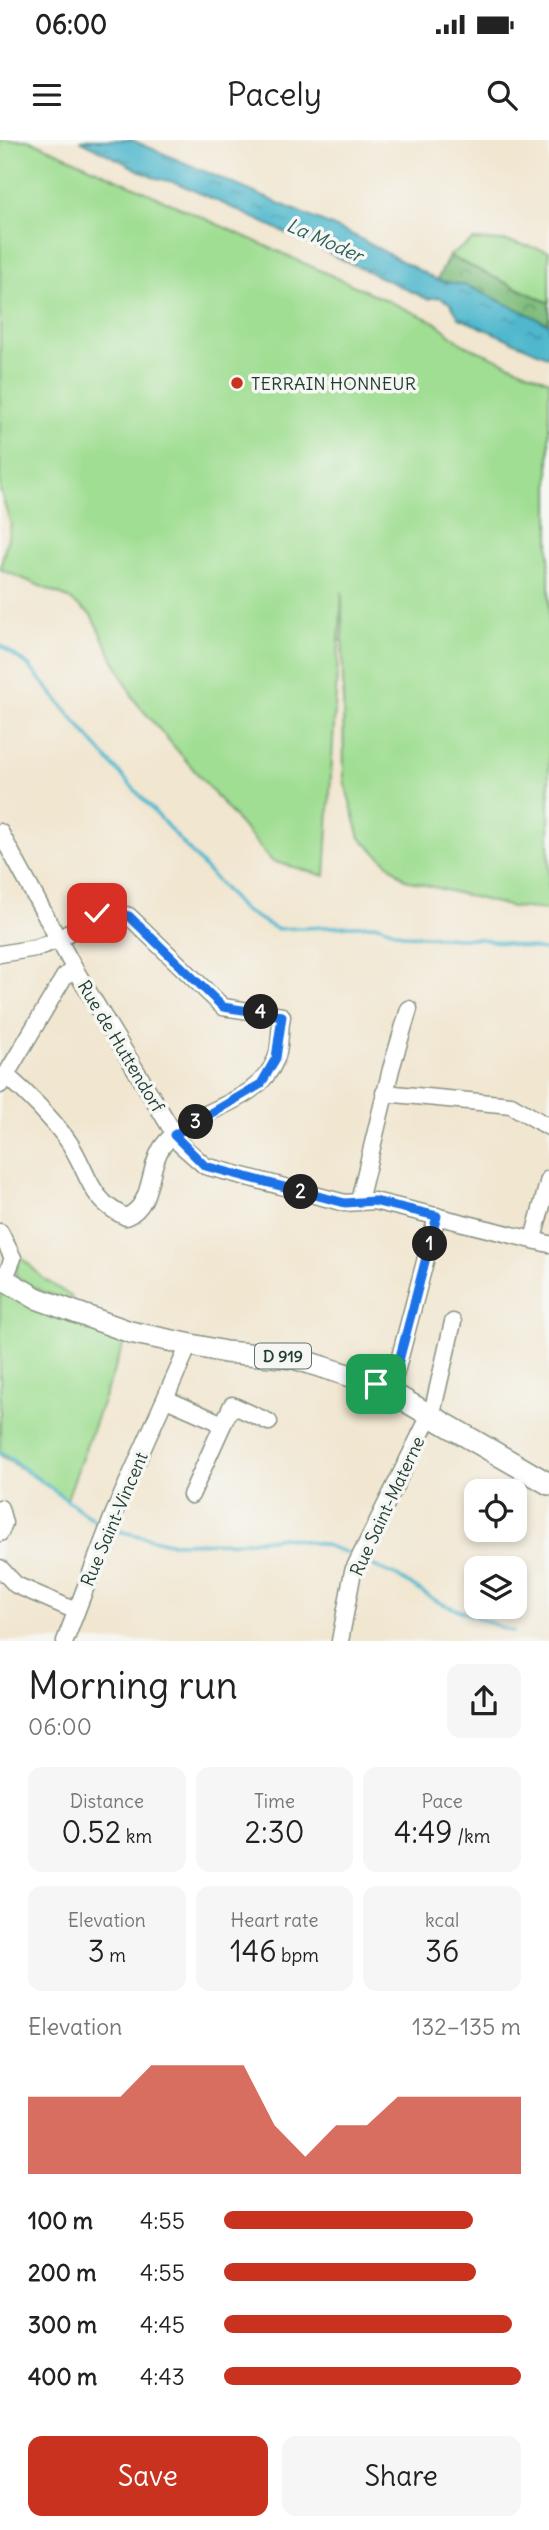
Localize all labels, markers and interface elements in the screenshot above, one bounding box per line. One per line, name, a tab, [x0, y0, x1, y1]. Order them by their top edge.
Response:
text: 06:00	[35, 8, 107, 41]
text: Pacely	[227, 74, 322, 115]
icon: menu	[28, 76, 66, 114]
icon: search	[483, 76, 521, 114]
water label: La Moder	[283, 213, 369, 268]
place label: TERRAIN HONNEUR	[251, 372, 416, 395]
marker: TERRAIN HONNEUR	[229, 375, 245, 391]
pin	[67, 883, 127, 943]
icon: check	[78, 894, 116, 932]
street label: Rue de Huttendorf	[73, 976, 170, 1117]
pin: 4	[244, 994, 278, 1030]
text: 4	[255, 999, 266, 1023]
pin: 3	[178, 1104, 214, 1140]
text: 3	[190, 1109, 201, 1133]
pin: 2	[284, 1174, 318, 1210]
text: 2	[295, 1179, 306, 1203]
pin: 1	[412, 1226, 448, 1262]
text: 1	[426, 1231, 433, 1255]
road number: D 919	[255, 1344, 311, 1368]
pin	[346, 1354, 406, 1414]
icon: arrive	[357, 1365, 395, 1403]
street label: Rue Saint-Materne	[345, 1432, 429, 1580]
street label: Rue Saint-Vincent	[75, 1448, 153, 1590]
map controls	[464, 1479, 527, 1619]
button: locate	[464, 1479, 527, 1542]
button: layers	[464, 1556, 527, 1619]
text: Morning run	[28, 1662, 238, 1709]
button: share	[447, 1664, 521, 1738]
text: 06:00	[28, 1712, 92, 1741]
text: Distance	[70, 1789, 144, 1813]
text: Time	[254, 1789, 295, 1813]
text: Pace	[422, 1789, 463, 1813]
text: 0.52	[62, 1813, 121, 1851]
text: 2:30	[244, 1813, 304, 1851]
text: 4:49	[394, 1813, 453, 1851]
text: km	[121, 1824, 152, 1848]
text: /km	[453, 1824, 490, 1848]
text: Elevation	[68, 1908, 146, 1932]
text: Heart rate	[230, 1908, 319, 1932]
text: kcal	[425, 1908, 459, 1932]
text: 3	[88, 1932, 105, 1970]
text: 146	[230, 1932, 277, 1970]
text: 36	[425, 1932, 459, 1970]
text: m	[105, 1943, 126, 1967]
text: bpm	[277, 1943, 319, 1967]
text: Elevation	[28, 2012, 122, 2041]
text: 132–135 m	[412, 2012, 521, 2041]
text: 100 m	[28, 2206, 93, 2235]
text: 4:55	[140, 2206, 185, 2235]
text: 200 m	[28, 2258, 97, 2287]
text: 4:55	[140, 2258, 185, 2287]
text: 300 m	[28, 2310, 97, 2339]
text: 4:45	[140, 2310, 185, 2339]
text: 400 m	[28, 2362, 97, 2391]
text: 4:43	[140, 2362, 185, 2391]
button: Save	[28, 2436, 268, 2516]
button: Share	[282, 2436, 521, 2516]

